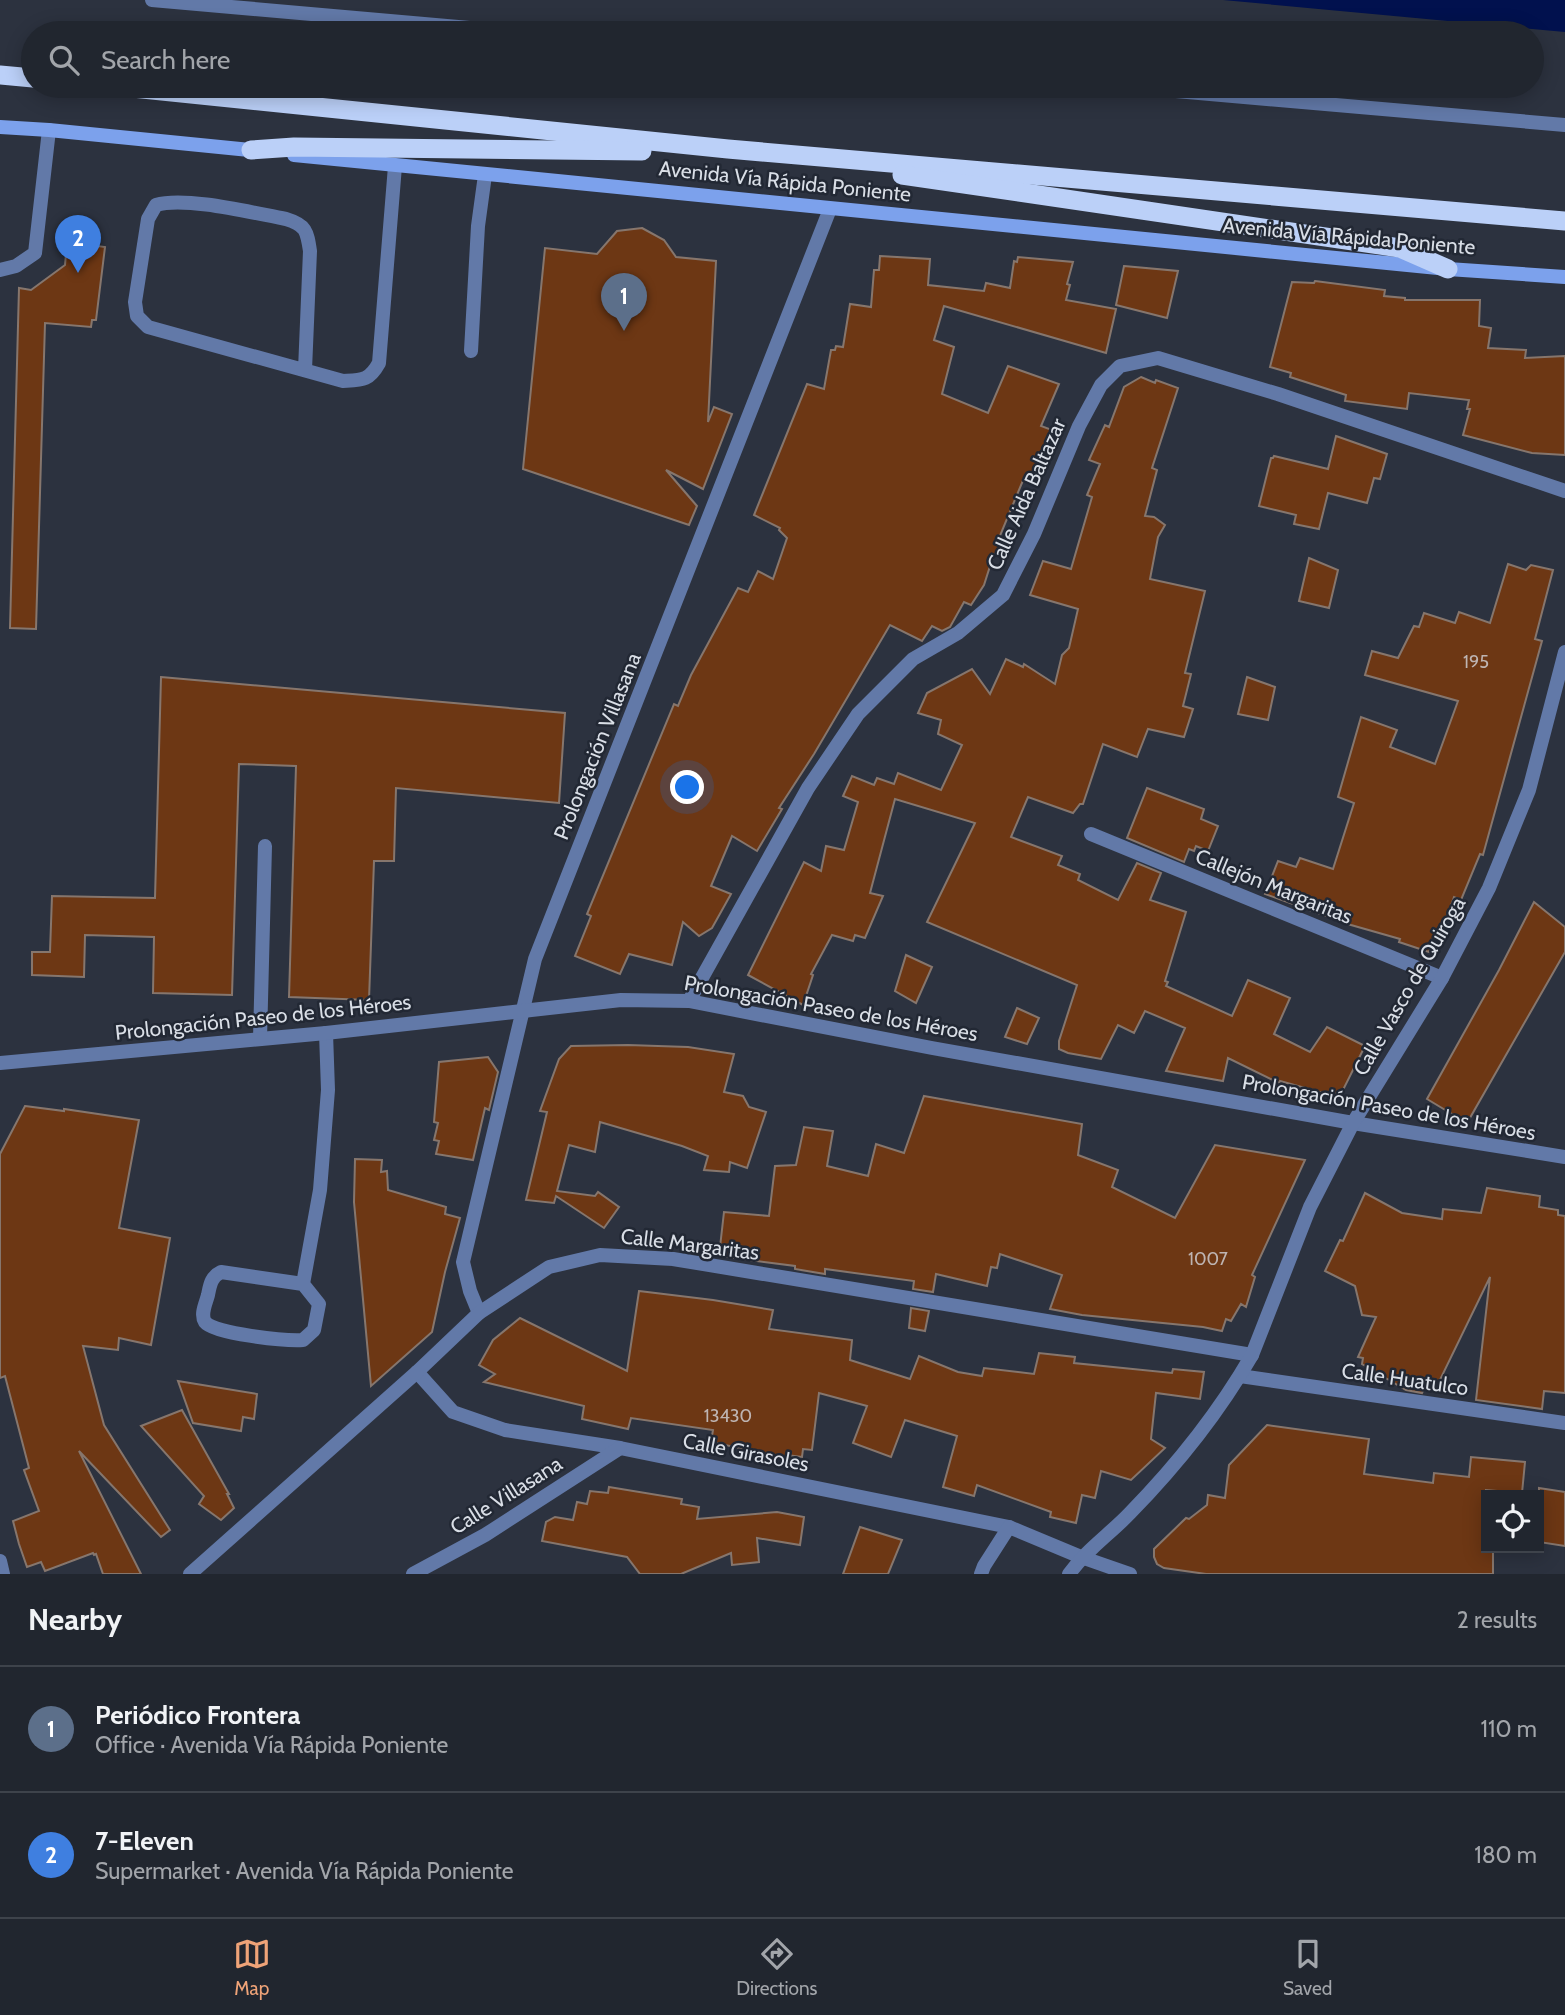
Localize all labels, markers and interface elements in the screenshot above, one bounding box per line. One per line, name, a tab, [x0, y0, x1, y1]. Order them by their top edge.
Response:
search box	[21, 21, 1544, 98]
icon: search	[45, 41, 83, 79]
text: Search here	[101, 44, 230, 76]
street label: Avenida Vía Rápida Poniente	[658, 155, 913, 207]
street label: Avenida Vía Rápida Poniente	[1222, 212, 1477, 260]
pin: 2	[55, 215, 101, 273]
pin: 1	[601, 273, 647, 331]
street label: Calle Aida Baltazar	[981, 414, 1071, 574]
street label: Prolongación Villasana	[548, 649, 646, 843]
house number: 195	[1463, 651, 1489, 673]
your location	[670, 770, 704, 804]
street label: Callejón Margaritas	[1192, 843, 1356, 930]
street label: Calle Vasco de Quiroga	[1348, 892, 1470, 1080]
street label: Prolongación Paseo de los Héroes	[682, 970, 980, 1046]
street label: Prolongación Paseo de los Héroes	[114, 989, 413, 1045]
street label: Prolongación Paseo de los Héroes	[1240, 1069, 1538, 1145]
street label: Calle Margaritas	[619, 1223, 761, 1265]
house number: 1007	[1188, 1248, 1228, 1270]
street label: Calle Huatulco	[1340, 1358, 1470, 1400]
house number: 13430	[704, 1405, 752, 1427]
street label: Calle Girasoles	[681, 1428, 811, 1477]
street label: Calle Villasana	[445, 1451, 567, 1539]
map controls	[1481, 1490, 1544, 1553]
button: locate	[1481, 1490, 1544, 1553]
text: Nearby	[28, 1601, 122, 1638]
text: 2 results	[1457, 1606, 1537, 1634]
text: Periódico Frontera	[95, 1699, 300, 1731]
text: 1	[47, 1715, 55, 1743]
text: 110 m	[1481, 1715, 1537, 1743]
text: Office · Avenida Vía Rápida Poniente	[95, 1731, 448, 1759]
text: 7-Eleven	[95, 1825, 194, 1857]
text: 2	[45, 1841, 57, 1869]
text: 180 m	[1474, 1841, 1537, 1869]
text: Supermarket · Avenida Vía Rápida Poniente	[95, 1857, 514, 1885]
tab: Map	[233, 1935, 271, 2000]
tab: Directions	[736, 1935, 817, 2000]
tab: Saved	[1283, 1935, 1332, 2000]

